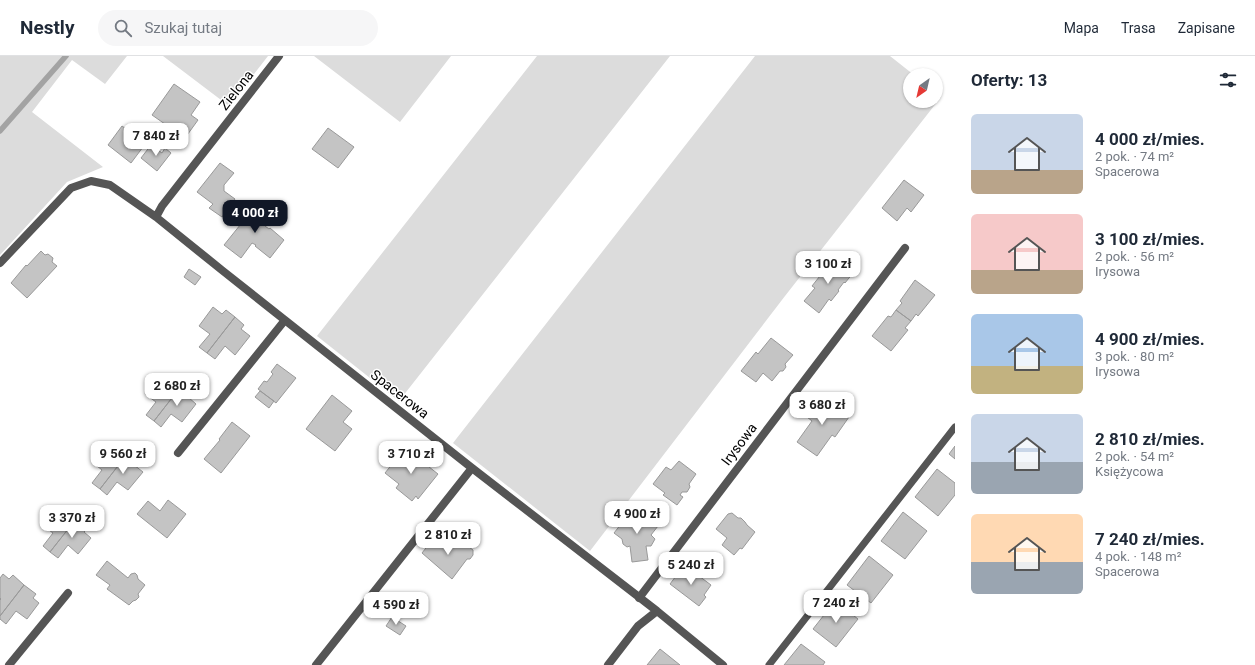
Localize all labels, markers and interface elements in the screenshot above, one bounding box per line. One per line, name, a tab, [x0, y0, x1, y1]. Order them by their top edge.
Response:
search box	[98, 10, 378, 46]
text: Nestly	[20, 16, 74, 39]
icon: search	[112, 17, 134, 39]
text: Szukaj tutaj	[144, 19, 222, 37]
text: Mapa	[1064, 20, 1099, 36]
text: Trasa	[1121, 20, 1156, 36]
text: Zapisane	[1178, 20, 1235, 36]
street label: Zielona	[216, 67, 256, 113]
north arrow	[903, 68, 943, 108]
map controls	[903, 68, 943, 108]
icon: filters	[1217, 69, 1239, 91]
text: Oferty: 13	[971, 70, 1047, 90]
pin: 7 840 zł	[115, 123, 197, 157]
text: 7 840 zł	[133, 128, 179, 143]
text: 4 000 zł/mies.	[1095, 129, 1205, 149]
icon: home	[1003, 130, 1051, 178]
text: 2 pok. · 74 m²	[1095, 149, 1174, 164]
text: Spacerowa	[1095, 164, 1159, 179]
pin: 4 000 zł	[214, 200, 296, 234]
text: 4 000 zł	[232, 205, 278, 220]
text: 3 100 zł/mies.	[1095, 229, 1205, 249]
icon: home	[1003, 230, 1051, 278]
text: 2 pok. · 56 m²	[1095, 249, 1174, 264]
pin: 3 100 zł	[787, 251, 869, 285]
text: 3 100 zł	[805, 256, 851, 271]
text: Irysowa	[1095, 264, 1140, 279]
text: 4 900 zł/mies.	[1095, 329, 1205, 349]
icon: home	[1003, 330, 1051, 378]
text: 3 pok. · 80 m²	[1095, 349, 1174, 364]
text: Irysowa	[1095, 364, 1140, 379]
street label: Spacerowa	[368, 366, 432, 422]
pin: 2 680 zł	[136, 373, 218, 407]
text: 2 680 zł	[154, 378, 200, 393]
pin: 3 680 zł	[781, 392, 863, 426]
text: 3 680 zł	[799, 397, 845, 412]
street label: Irysowa	[718, 420, 760, 468]
text: 2 810 zł/mies.	[1095, 429, 1205, 449]
icon: home	[1003, 430, 1051, 478]
pin: 9 560 zł	[82, 441, 164, 475]
pin: 3 710 zł	[370, 441, 452, 475]
text: 9 560 zł	[100, 446, 146, 461]
text: 3 710 zł	[388, 446, 434, 461]
text: 2 pok. · 54 m²	[1095, 449, 1174, 464]
text: Księżycowa	[1095, 464, 1164, 479]
pin: 4 900 zł	[596, 501, 678, 535]
pin: 3 370 zł	[31, 505, 113, 539]
text: 4 900 zł	[614, 506, 660, 521]
text: 3 370 zł	[49, 510, 95, 525]
pin: 2 810 zł	[407, 522, 489, 556]
text: 2 810 zł	[425, 527, 471, 542]
text: 7 240 zł/mies.	[1095, 529, 1205, 549]
icon: home	[1003, 530, 1051, 578]
text: 4 pok. · 148 m²	[1095, 549, 1181, 564]
pin: 5 240 zł	[650, 552, 732, 586]
text: 5 240 zł	[668, 557, 714, 572]
text: Spacerowa	[1095, 564, 1159, 579]
pin: 7 240 zł	[795, 590, 877, 624]
pin: 4 590 zł	[355, 592, 437, 626]
text: 7 240 zł	[813, 595, 859, 610]
text: 4 590 zł	[373, 597, 419, 612]

